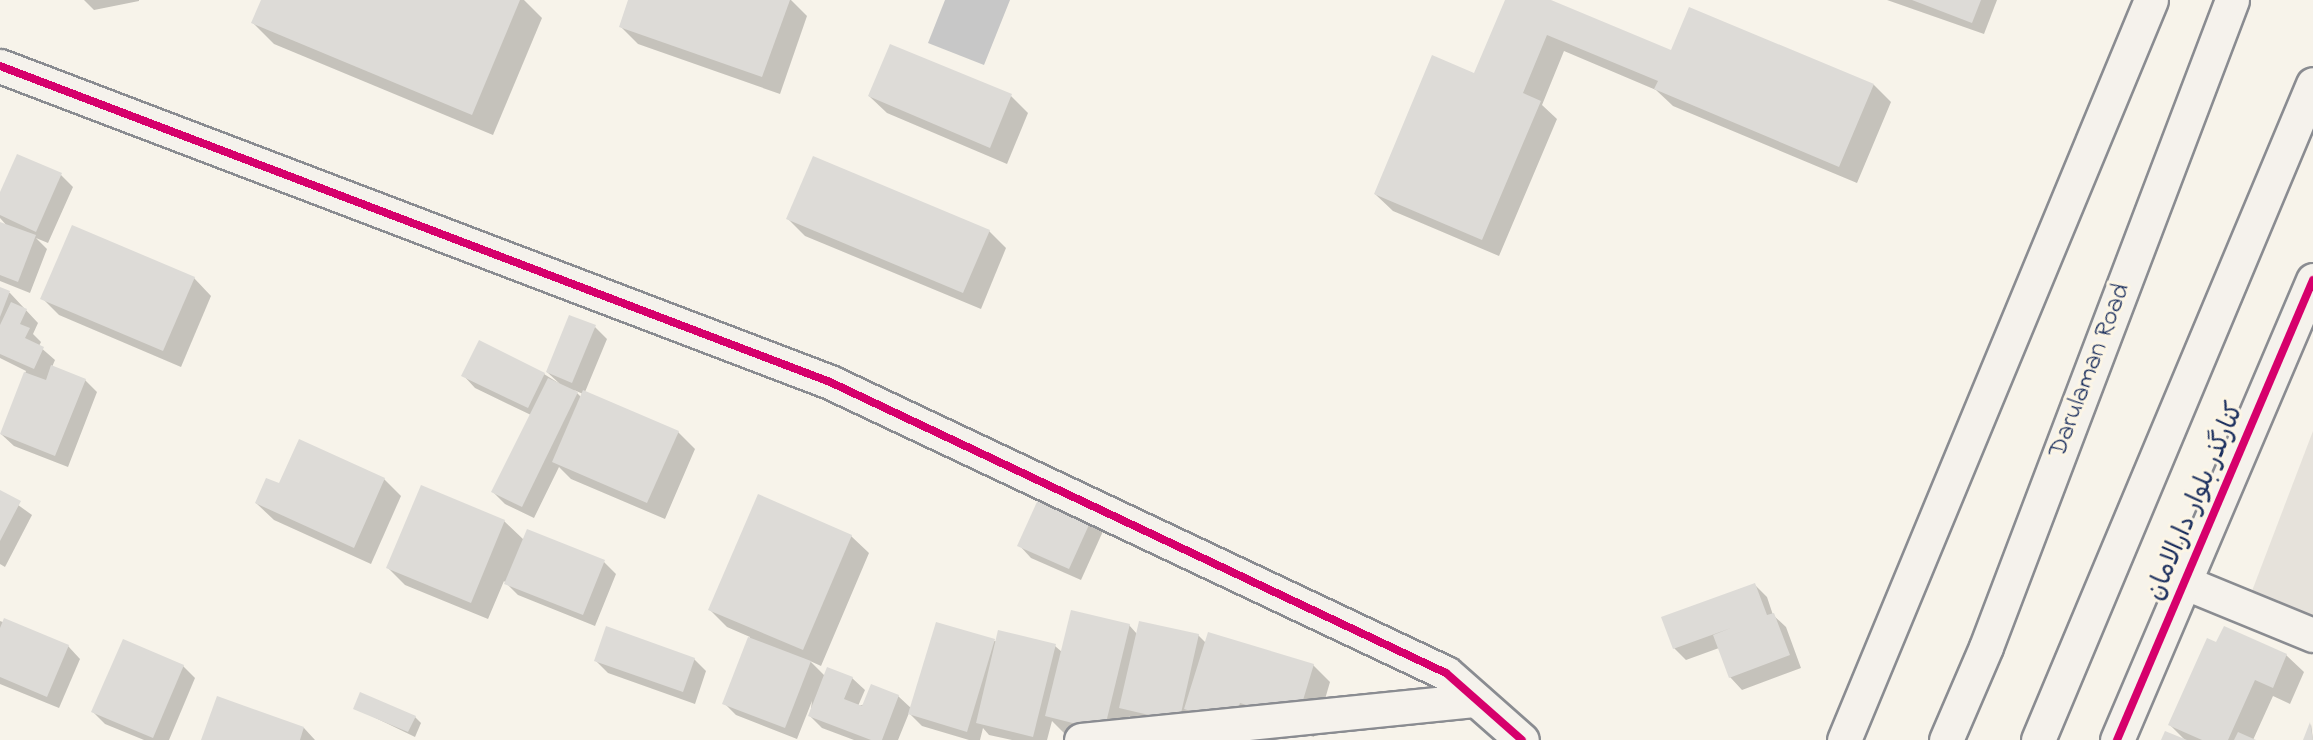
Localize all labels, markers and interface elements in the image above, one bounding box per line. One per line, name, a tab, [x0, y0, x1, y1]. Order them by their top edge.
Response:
street label: Darulaman Road	[2043, 279, 2139, 463]
street label: کنارگذر بلوار دارالامان	[2141, 398, 2253, 606]

